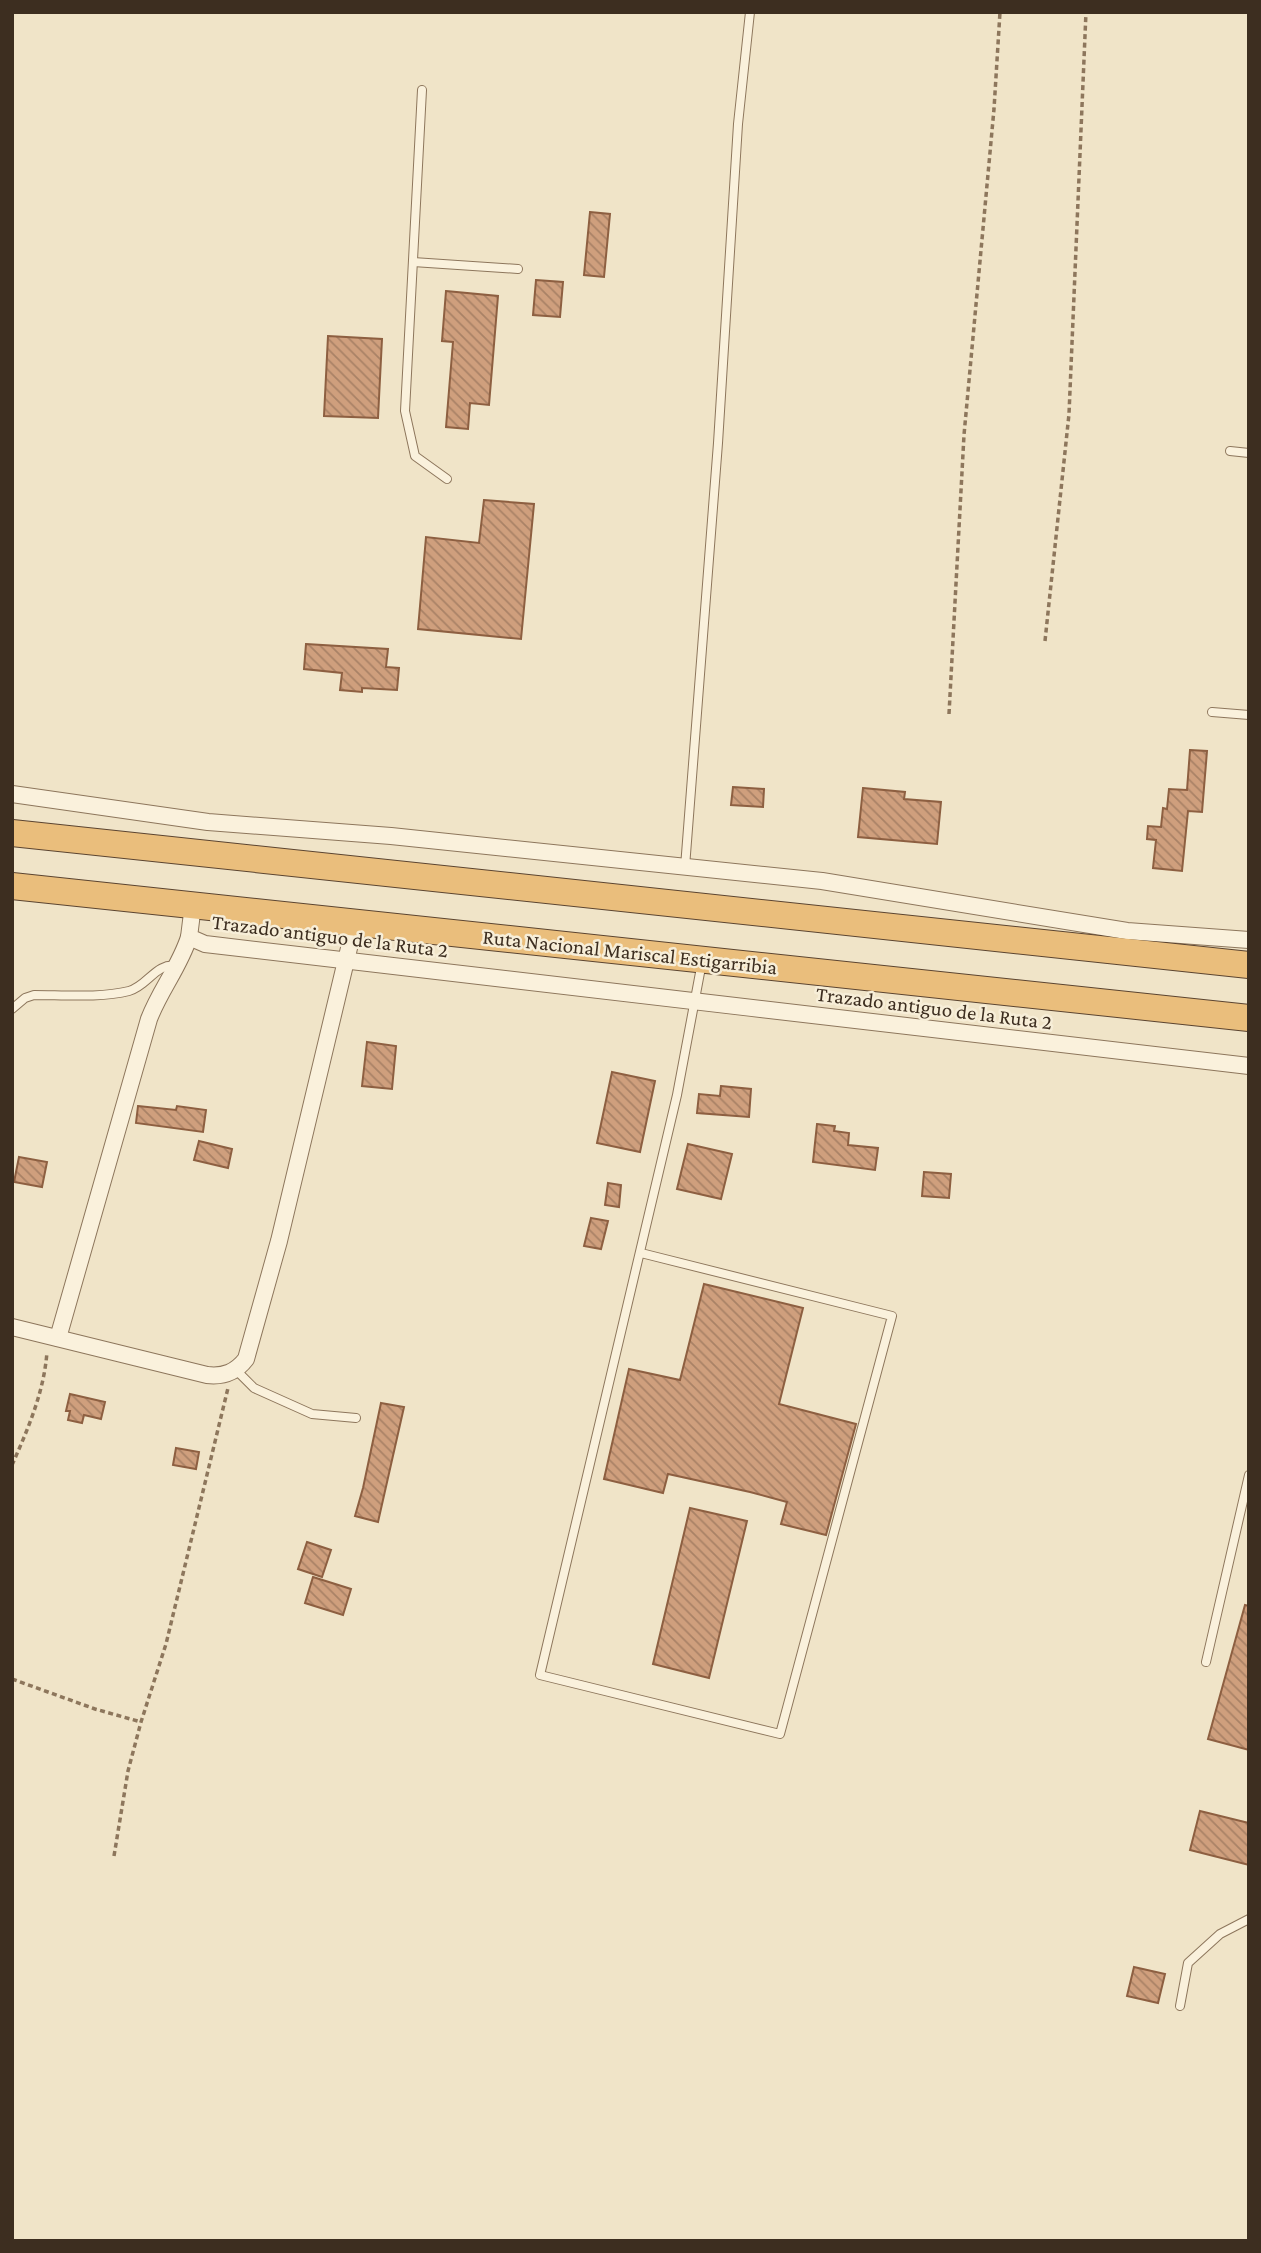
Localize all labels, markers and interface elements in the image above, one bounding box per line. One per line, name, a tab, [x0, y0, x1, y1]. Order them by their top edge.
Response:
street label: Trazado antiguo de la Ruta 2	[211, 910, 449, 962]
street label: Ruta Nacional Mariscal Estigarribia	[482, 925, 779, 979]
street label: Trazado antiguo de la Ruta 2	[815, 982, 1053, 1034]

